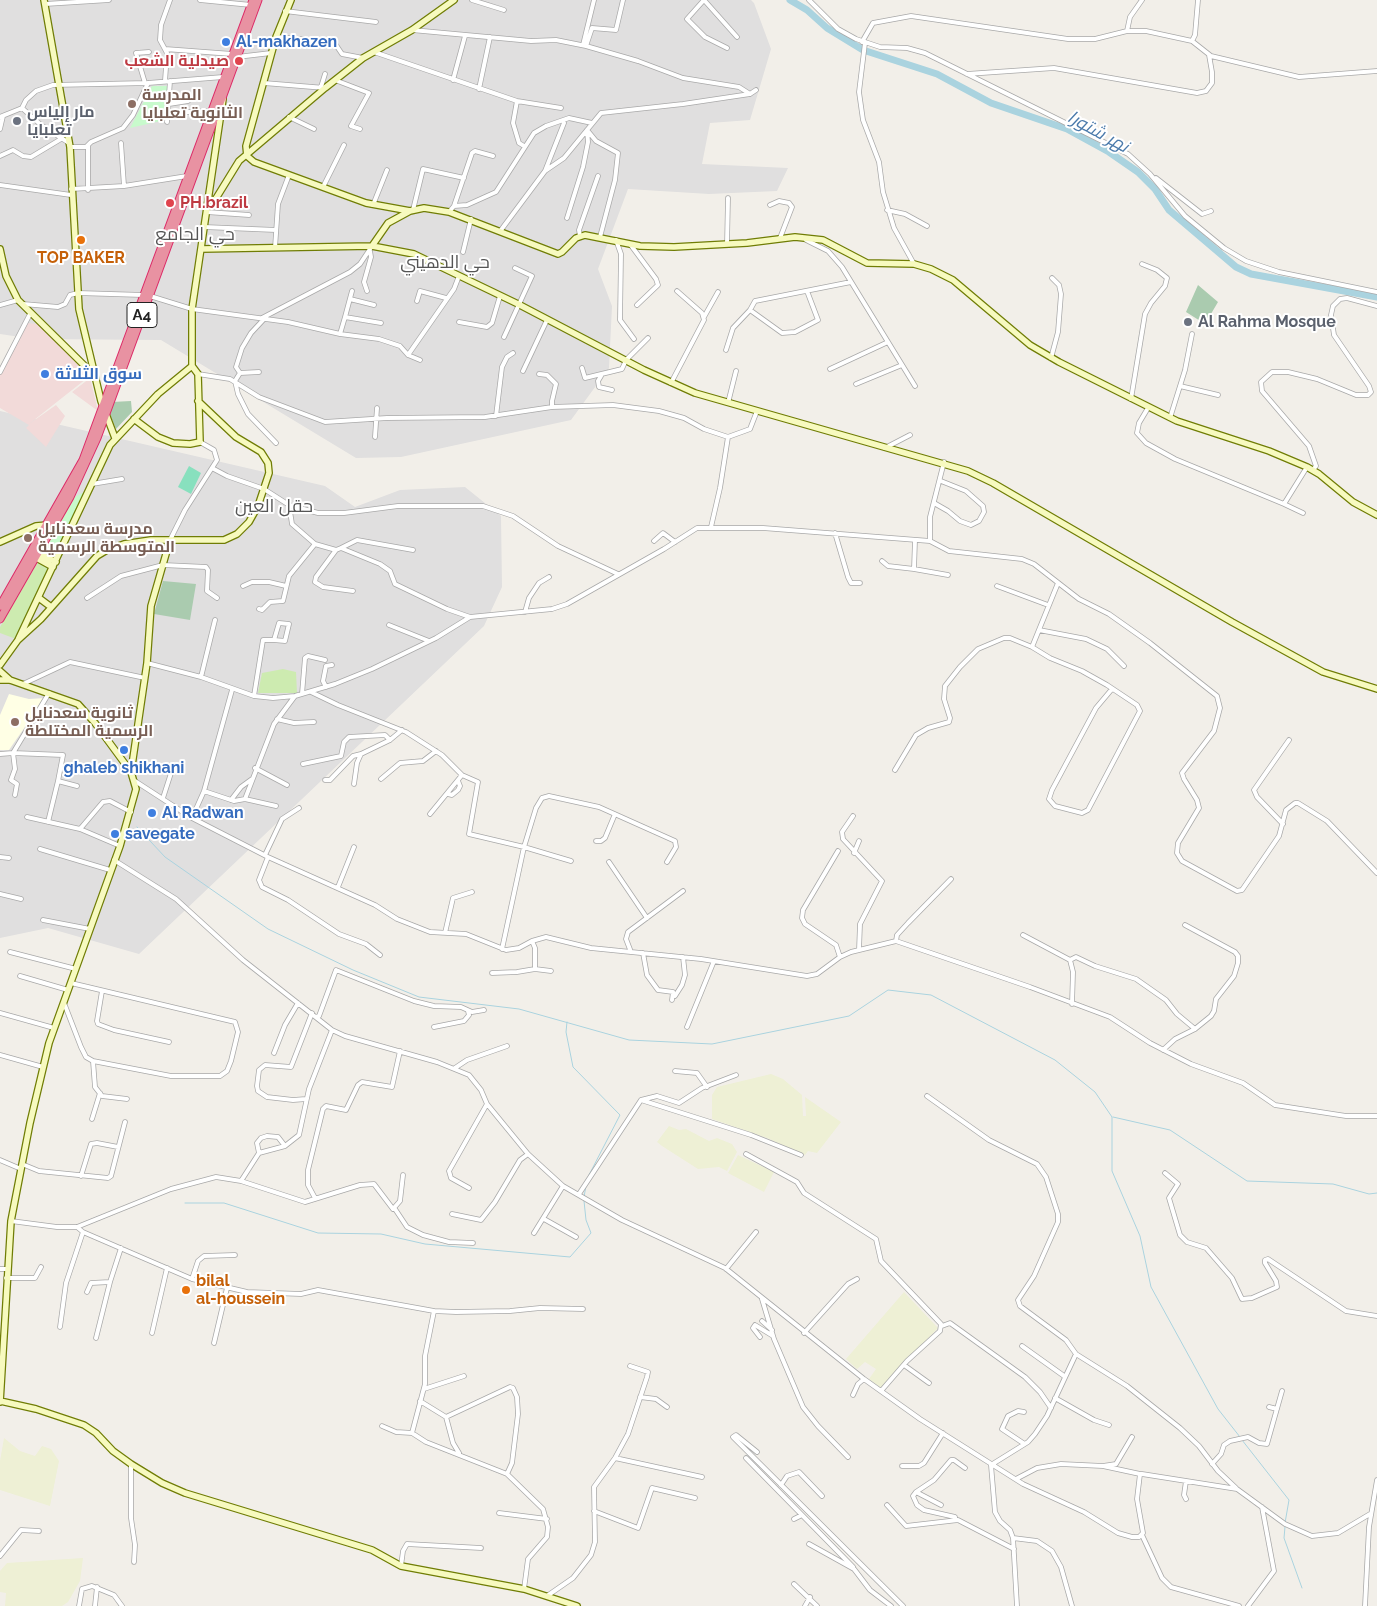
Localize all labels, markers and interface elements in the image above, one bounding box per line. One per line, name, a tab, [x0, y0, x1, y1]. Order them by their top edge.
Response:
place label: Al-makhazen	[236, 32, 337, 52]
marker: Al-makhazen	[220, 36, 232, 48]
place label: صيدلية الشعب	[124, 51, 229, 71]
marker: صيدلية الشعب	[233, 55, 245, 67]
place label: المدرسة الثانوية تعلبايا	[142, 85, 243, 123]
marker: المدرسة الثانوية تعلبايا	[126, 98, 138, 110]
place label: مار إلياس تعلبايا	[27, 102, 95, 140]
water label: نهر شتورا	[1064, 106, 1132, 158]
marker: مار إلياس تعلبايا	[11, 115, 23, 127]
place label: PH.brazil	[180, 193, 248, 213]
marker: PH.brazil	[164, 197, 176, 209]
district label: حي الجامع	[155, 224, 235, 246]
marker: TOP BAKER	[75, 234, 87, 246]
place label: TOP BAKER	[37, 248, 125, 268]
district label: حي الدهيني	[400, 252, 490, 274]
road number: A4	[127, 302, 157, 328]
place label: Al Rahma Mosque	[1198, 312, 1336, 332]
marker: Al Rahma Mosque	[1182, 316, 1194, 328]
place label: سوق الثلاثة	[55, 364, 142, 384]
marker: سوق الثلاثة	[39, 368, 51, 380]
district label: حقل العين	[235, 496, 313, 518]
place label: مدرسة سعدنايل المتوسطة الرسمية	[38, 519, 175, 557]
marker: مدرسة سعدنايل المتوسطة الرسمية	[22, 532, 34, 544]
place label: ثانوية سعدنايل الرسمية المختلطة	[25, 703, 153, 741]
marker: ثانوية سعدنايل الرسمية المختلطة	[9, 716, 21, 728]
marker: ghaleb shikhani	[118, 744, 130, 756]
place label: ghaleb shikhani	[64, 758, 184, 778]
place label: Al Radwan	[162, 803, 244, 823]
marker: Al Radwan	[146, 807, 158, 819]
place label: savegate	[125, 824, 195, 844]
marker: savegate	[109, 828, 121, 840]
place label: bilal al-houssein	[196, 1271, 285, 1309]
marker: bilal al-houssein	[180, 1284, 192, 1296]

